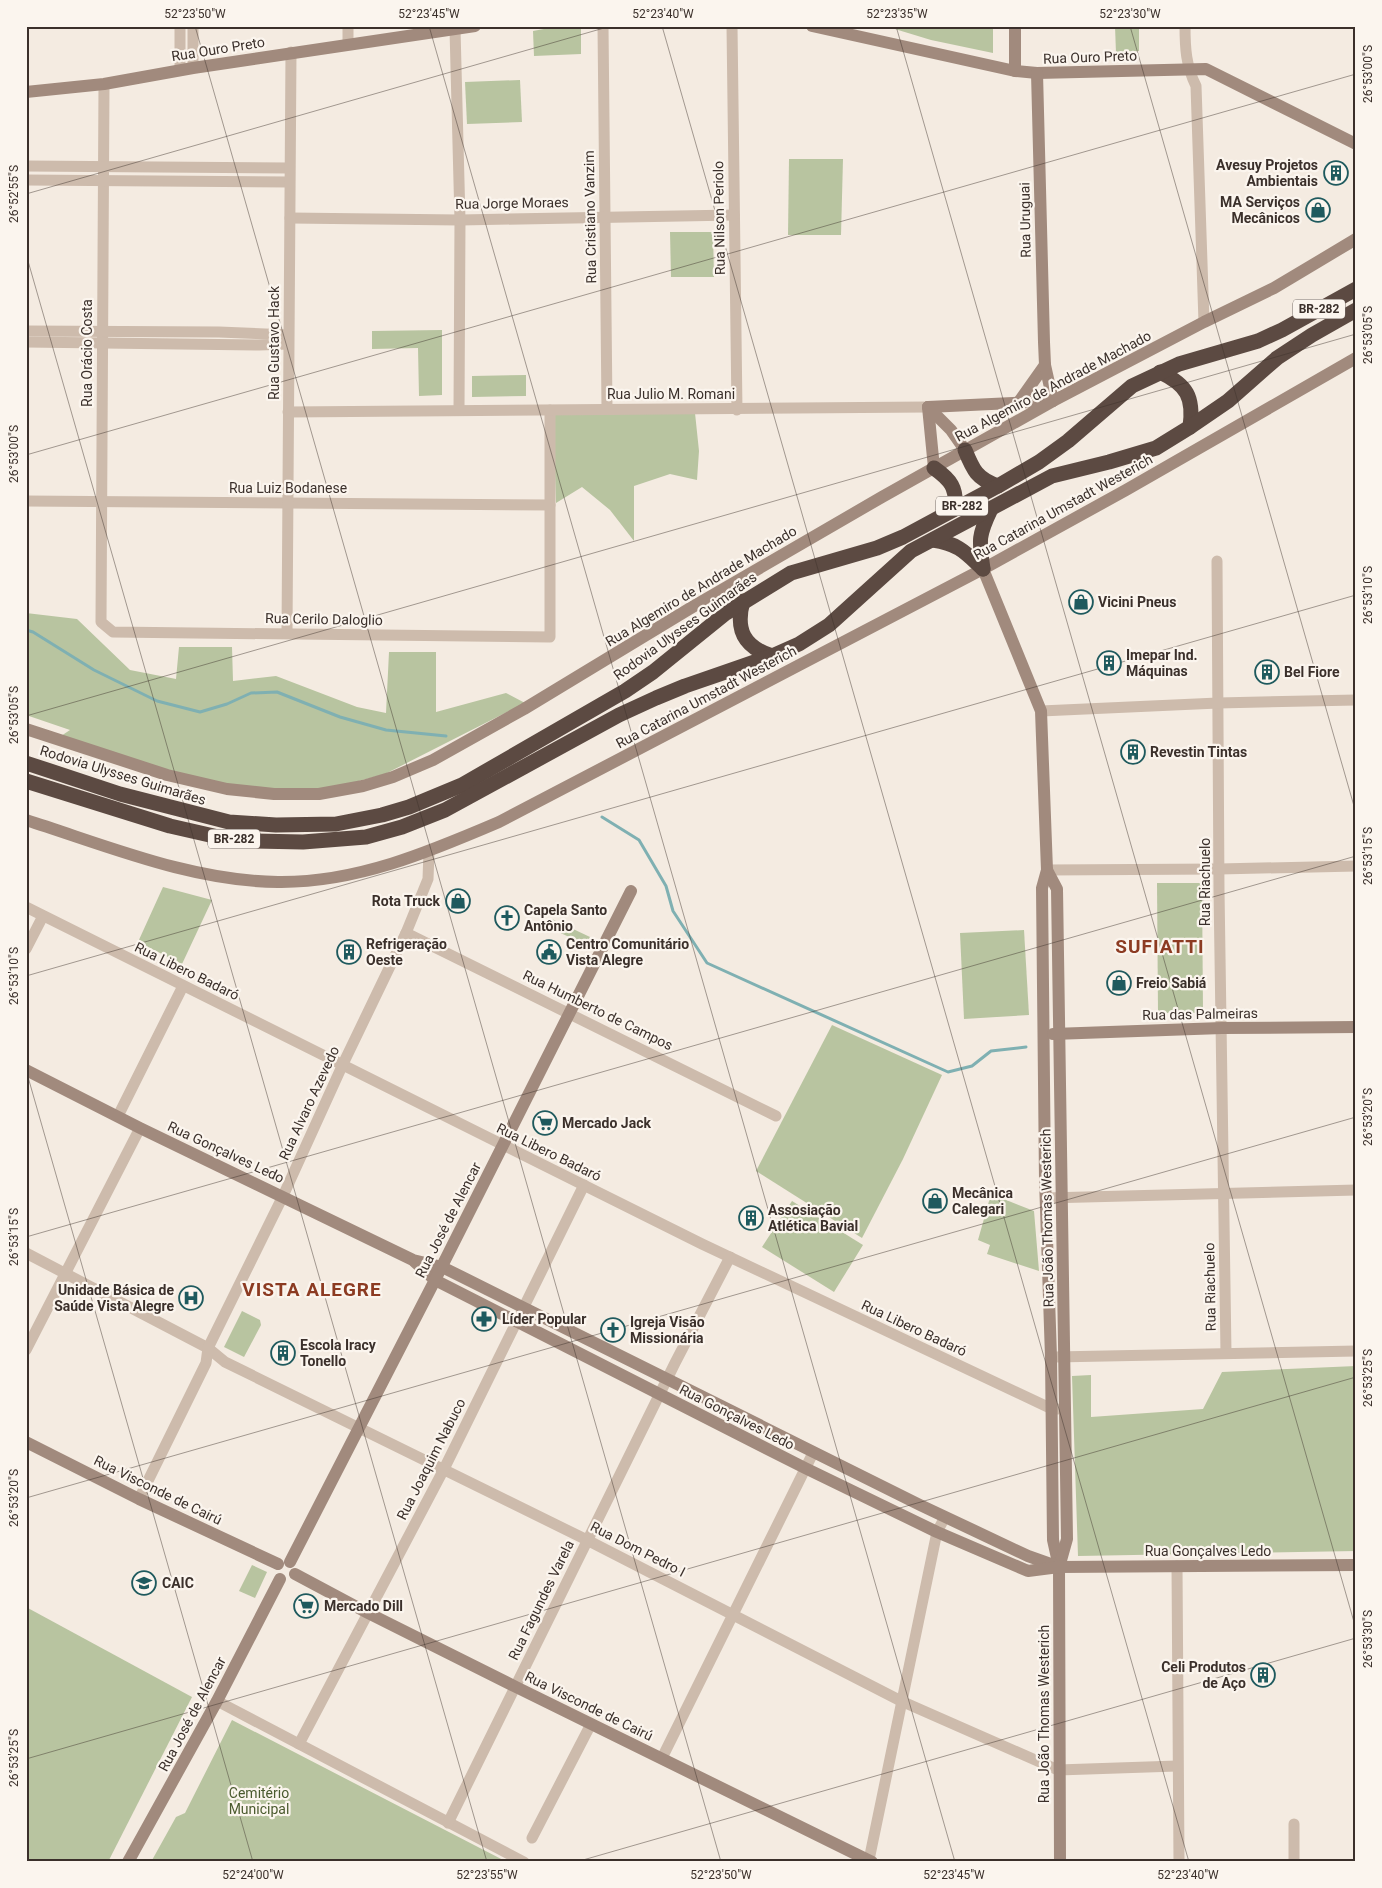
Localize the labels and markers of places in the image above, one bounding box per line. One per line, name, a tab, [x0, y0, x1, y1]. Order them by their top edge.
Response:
place label: Avesuy Projetos Ambientais	[1216, 157, 1318, 189]
building icon: Avesuy Projetos Ambientais	[1323, 160, 1349, 186]
place label: MA Serviços Mecânicos	[1220, 194, 1300, 226]
shop icon: MA Serviços Mecânicos	[1305, 197, 1331, 223]
shop icon: Vicini Pneus	[1068, 589, 1094, 615]
place label: Vicini Pneus	[1098, 594, 1176, 610]
place label: Imepar Ind. Máquinas	[1126, 647, 1198, 679]
building icon: Imepar Ind. Máquinas	[1096, 650, 1122, 676]
building icon: Bel Fiore	[1254, 659, 1280, 685]
place label: Bel Fiore	[1284, 664, 1340, 680]
building icon: Revestin Tintas	[1120, 739, 1146, 765]
place label: Revestin Tintas	[1150, 744, 1247, 760]
shop icon: Rota Truck	[445, 888, 471, 914]
place label: Rota Truck	[372, 893, 441, 909]
place label: Capela Santo Antônio	[524, 902, 607, 934]
church icon: Capela Santo Antônio	[494, 905, 520, 931]
place label: Refrigeração Oeste	[366, 936, 447, 968]
place label: Centro Comunitário Vista Alegre	[566, 936, 689, 968]
building icon: Refrigeração Oeste	[336, 939, 362, 965]
public building icon: Centro Comunitário Vista Alegre	[536, 939, 562, 965]
shop icon: Freio Sabiá	[1106, 970, 1132, 996]
place label: Freio Sabiá	[1136, 975, 1207, 991]
supermarket icon: Mercado Jack	[532, 1110, 558, 1136]
place label: Mercado Jack	[562, 1115, 651, 1131]
place label: Mecânica Calegari	[952, 1185, 1013, 1217]
shop icon: Mecânica Calegari	[922, 1188, 948, 1214]
place label: Assosiação Atlética Bavial	[768, 1202, 858, 1234]
building icon: Assosiação Atlética Bavial	[738, 1205, 764, 1231]
place label: Unidade Básica de Saúde Vista Alegre	[54, 1282, 174, 1314]
hospital icon: Unidade Básica de Saúde Vista Alegre	[178, 1285, 204, 1311]
pharmacy icon: Líder Popular	[471, 1306, 497, 1332]
place label: Líder Popular	[502, 1311, 586, 1327]
place label: Igreja Visão Missionária	[630, 1314, 705, 1346]
church icon: Igreja Visão Missionária	[600, 1317, 626, 1343]
place label: Escola Iracy Tonello	[300, 1337, 377, 1369]
building icon: Escola Iracy Tonello	[270, 1340, 296, 1366]
school or university icon: CAIC	[131, 1570, 157, 1596]
place label: CAIC	[162, 1575, 194, 1591]
supermarket icon: Mercado Dill	[293, 1593, 319, 1619]
place label: Mercado Dill	[324, 1598, 403, 1614]
place label: Celi Produtos de Aço	[1161, 1659, 1246, 1691]
building icon: Celi Produtos de Aço	[1250, 1662, 1276, 1688]

